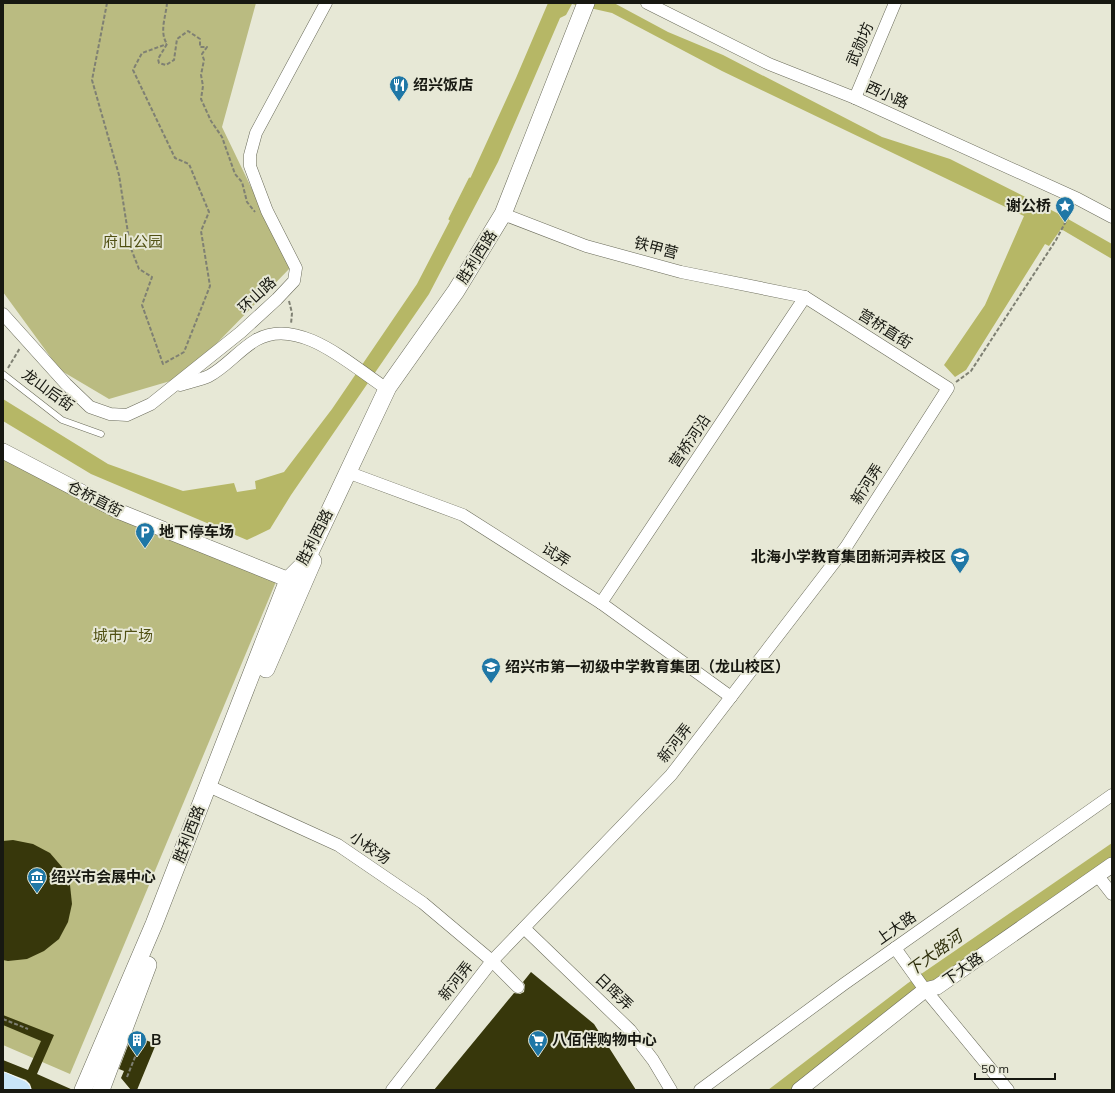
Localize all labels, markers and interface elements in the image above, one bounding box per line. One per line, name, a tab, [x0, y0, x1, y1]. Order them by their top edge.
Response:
street label: 武勋坊	[842, 19, 877, 68]
restaurant icon: 绍兴饭店	[388, 74, 410, 102]
place label: 绍兴饭店	[413, 75, 473, 94]
street label: 西小路	[863, 77, 912, 112]
place icon: 谢公桥	[1054, 195, 1076, 223]
place label: 谢公桥	[1006, 196, 1051, 215]
street label: 胜利西路	[453, 226, 501, 287]
park label: 府山公园	[103, 232, 163, 251]
street label: 铁甲营	[632, 233, 680, 263]
street label: 环山路	[234, 272, 280, 317]
street label: 营桥直街	[855, 305, 916, 353]
street label: 龙山后街	[18, 364, 78, 415]
street label: 营桥河沿	[665, 411, 714, 471]
street label: 新河弄	[846, 460, 887, 508]
street label: 仓桥直街	[64, 476, 126, 521]
street label: 胜利西路	[292, 506, 337, 568]
parking icon: 地下停车场	[134, 521, 156, 549]
place label: 地下停车场	[159, 522, 234, 541]
street label: 试弄	[539, 538, 574, 571]
school or university icon: 北海小学教育集团新河弄校区	[949, 546, 971, 574]
place label: 北海小学教育集团新河弄校区	[751, 547, 946, 566]
park label: 城市广场	[93, 626, 153, 645]
school or university icon: 绍兴市第一初级中学教育集团（龙山校区）	[480, 656, 502, 684]
place label: 绍兴市第一初级中学教育集团（龙山校区）	[505, 657, 790, 676]
street label: 新河弄	[653, 719, 696, 766]
street label: 胜利西路	[169, 802, 208, 865]
street label: 小校场	[346, 827, 394, 868]
museum icon: 绍兴市会展中心	[26, 866, 48, 894]
place label: 绍兴市会展中心	[51, 867, 156, 886]
street label: 上大路	[872, 907, 920, 948]
water label: 下大路河	[902, 926, 966, 980]
street label: 下大路	[939, 949, 987, 989]
street label: 新河弄	[434, 957, 477, 1004]
street label: 日晖弄	[592, 969, 637, 1014]
building icon: B	[126, 1029, 148, 1057]
supermarket icon: 八佰伴购物中心	[527, 1029, 549, 1057]
place label: B	[151, 1030, 161, 1049]
place label: 八佰伴购物中心	[552, 1030, 657, 1049]
scale bar	[975, 1055, 1055, 1081]
text: 50 m	[981, 1061, 1009, 1076]

